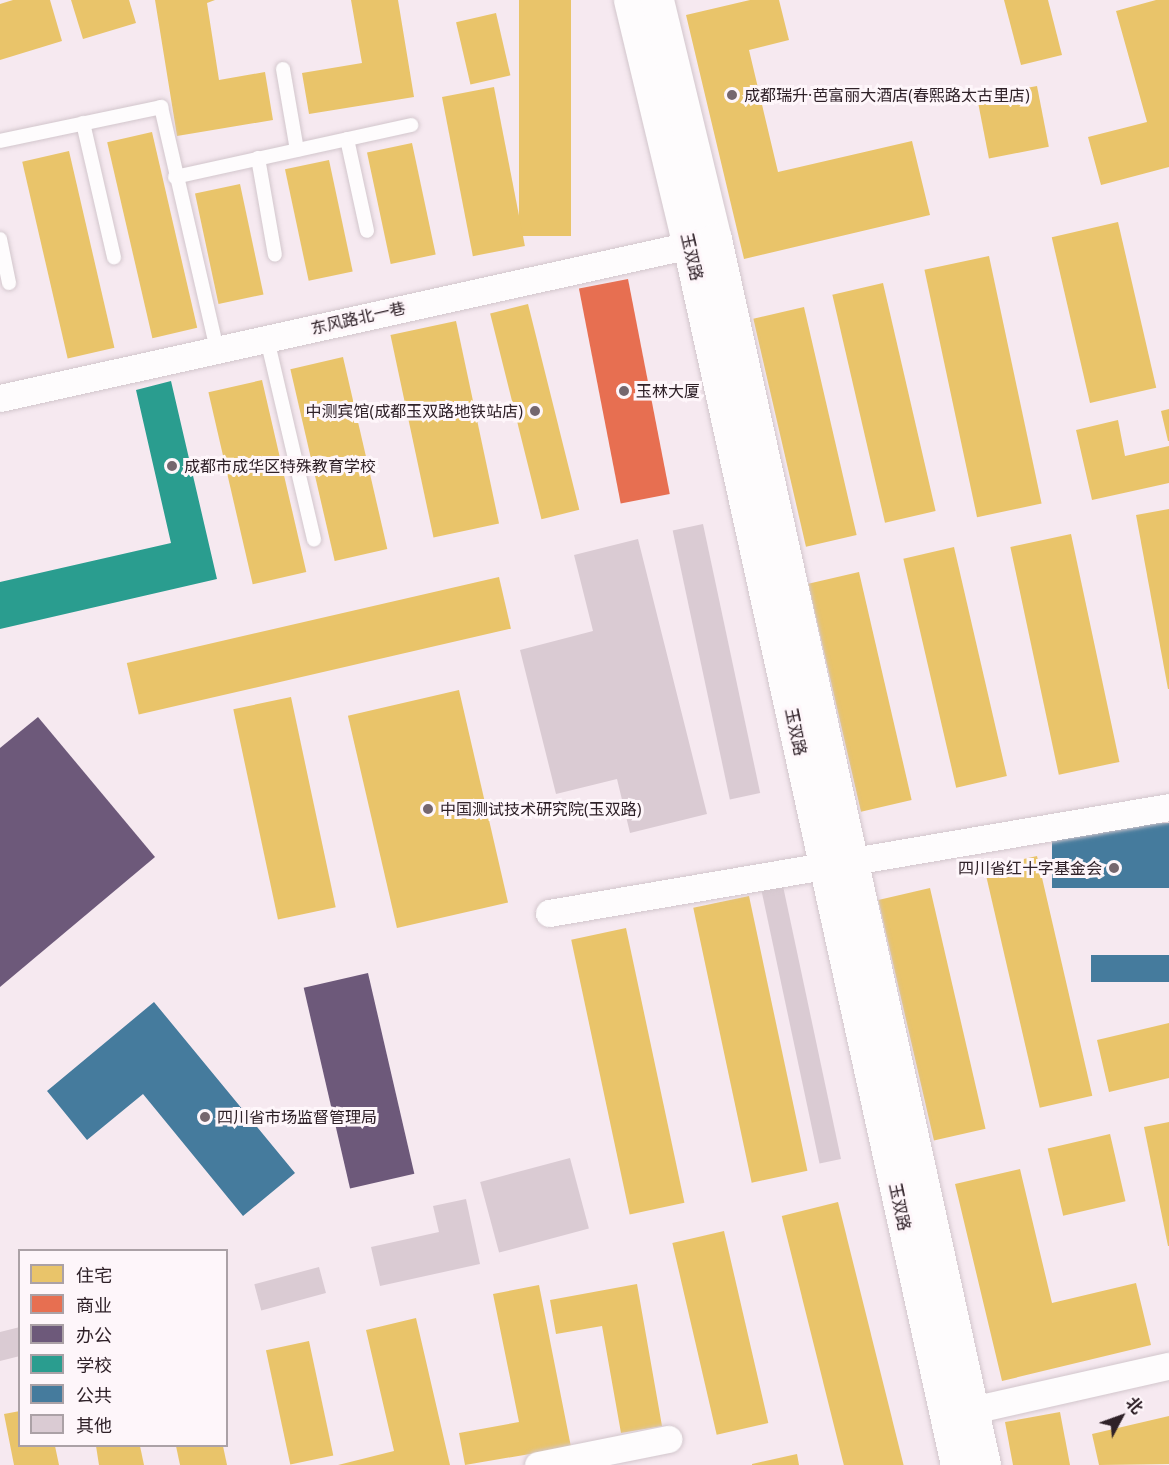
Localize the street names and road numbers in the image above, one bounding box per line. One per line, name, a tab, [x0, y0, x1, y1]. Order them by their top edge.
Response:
street label: 玉双路	[677, 231, 707, 283]
street label: 东风路北一巷	[309, 298, 407, 338]
street label: 玉双路	[782, 707, 810, 757]
street label: 玉双路	[886, 1182, 914, 1232]

